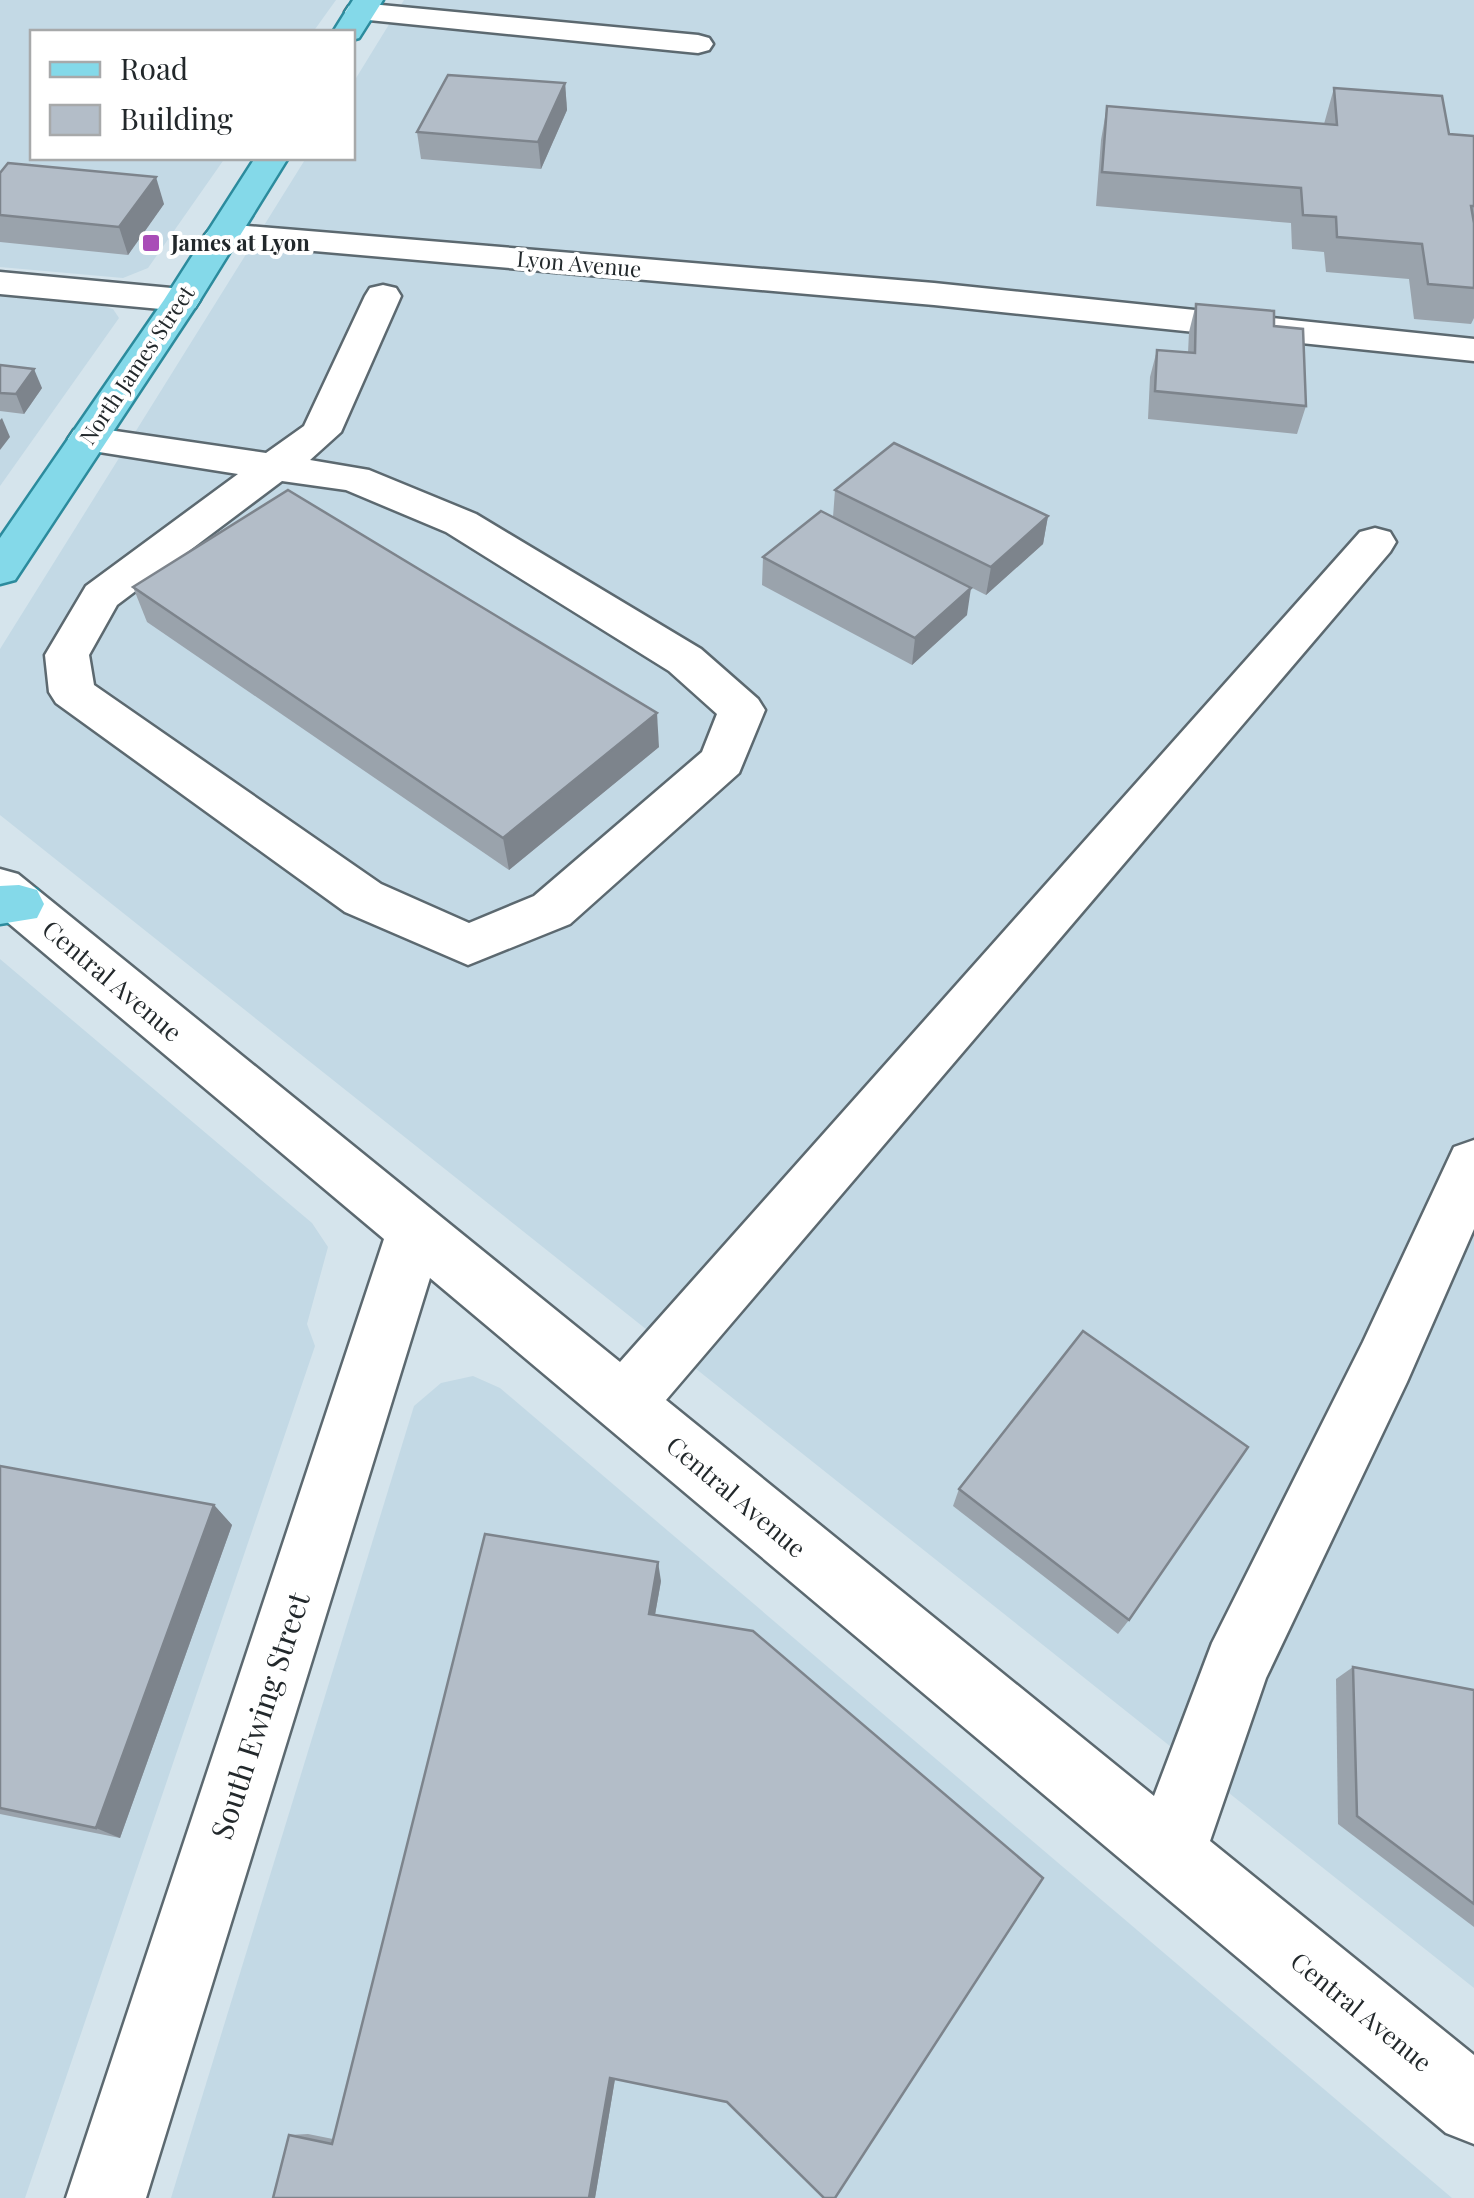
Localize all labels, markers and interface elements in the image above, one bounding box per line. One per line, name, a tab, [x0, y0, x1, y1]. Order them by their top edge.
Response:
legend	[30, 30, 355, 160]
text: Road	[120, 48, 188, 88]
text: Building	[120, 98, 233, 138]
place label: James at Lyon	[170, 227, 310, 257]
marker: James at Lyon	[140, 232, 162, 254]
street label: Lyon Avenue	[516, 243, 643, 283]
street label: North James Street	[72, 278, 201, 450]
street label: Central Avenue	[36, 912, 190, 1048]
street label: Central Avenue	[660, 1428, 814, 1564]
street label: South Ewing Street	[200, 1586, 318, 1844]
street label: Central Avenue	[1285, 1944, 1439, 2078]

